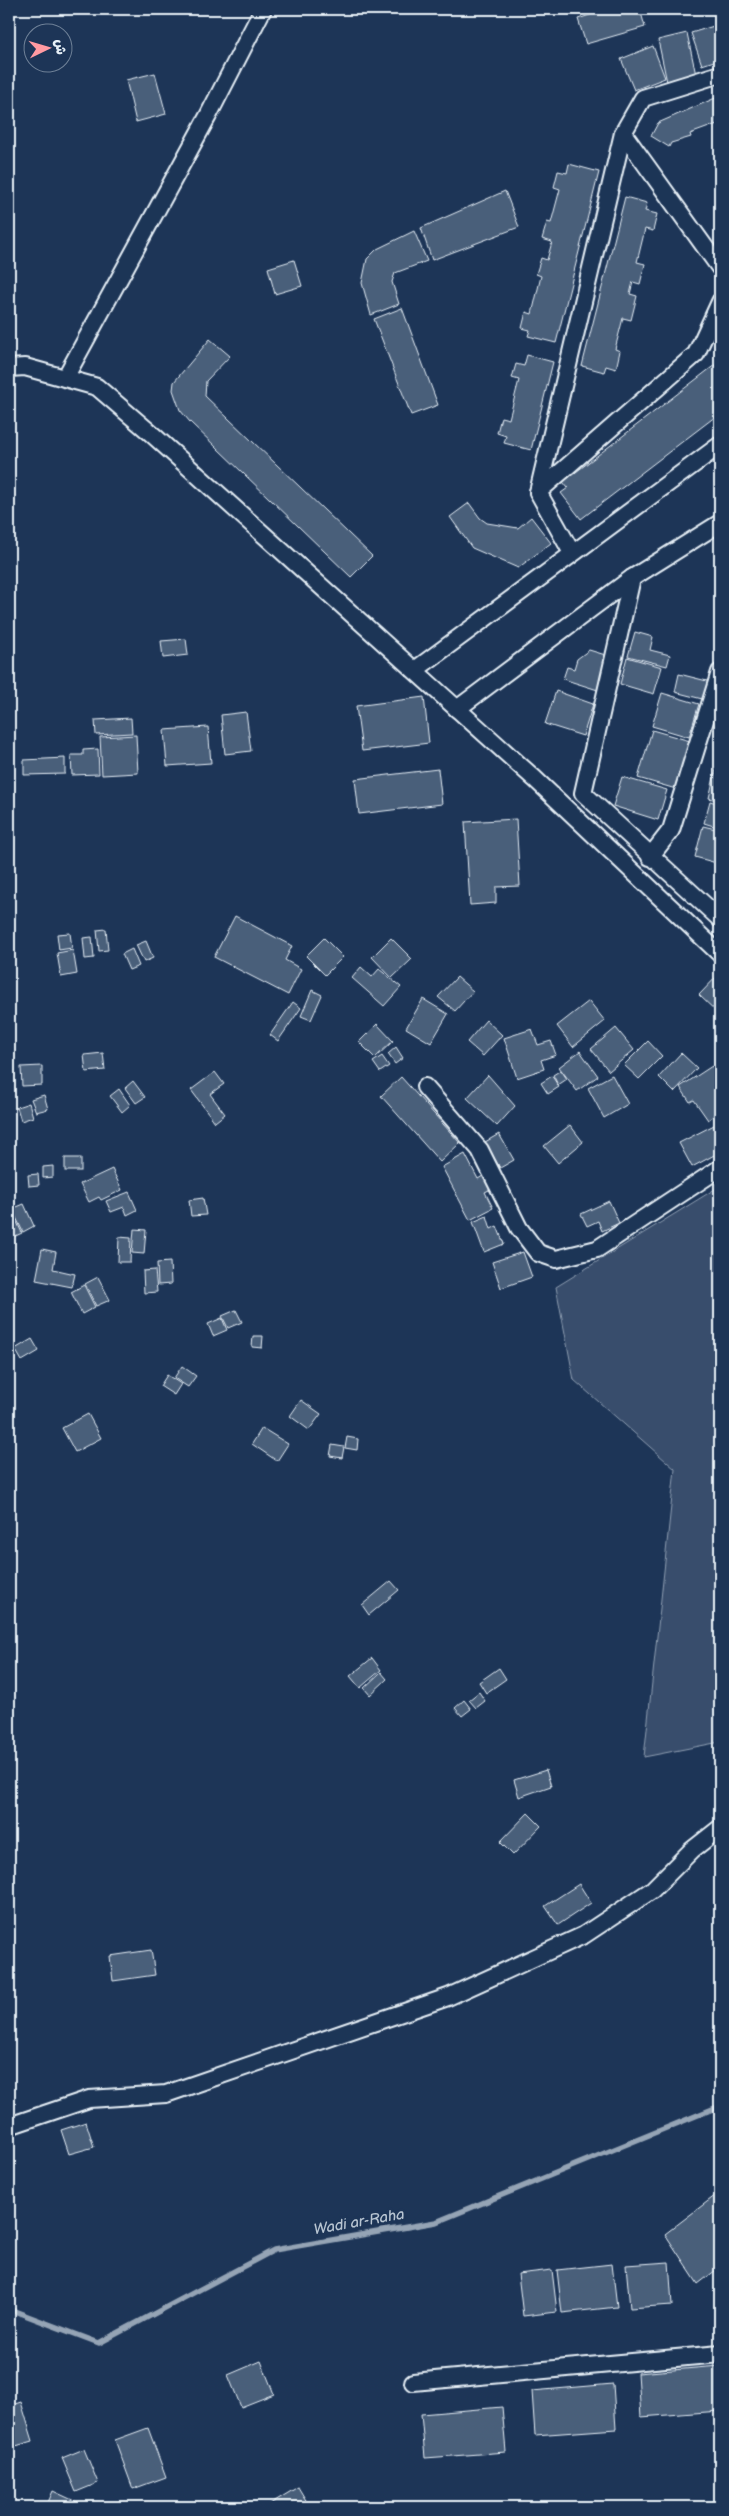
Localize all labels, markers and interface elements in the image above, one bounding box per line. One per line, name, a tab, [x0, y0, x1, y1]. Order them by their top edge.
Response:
north arrow	[22, 22, 72, 72]
text: ش	[51, 38, 70, 55]
water label: Wadi ar-Raha	[312, 2205, 406, 2239]

